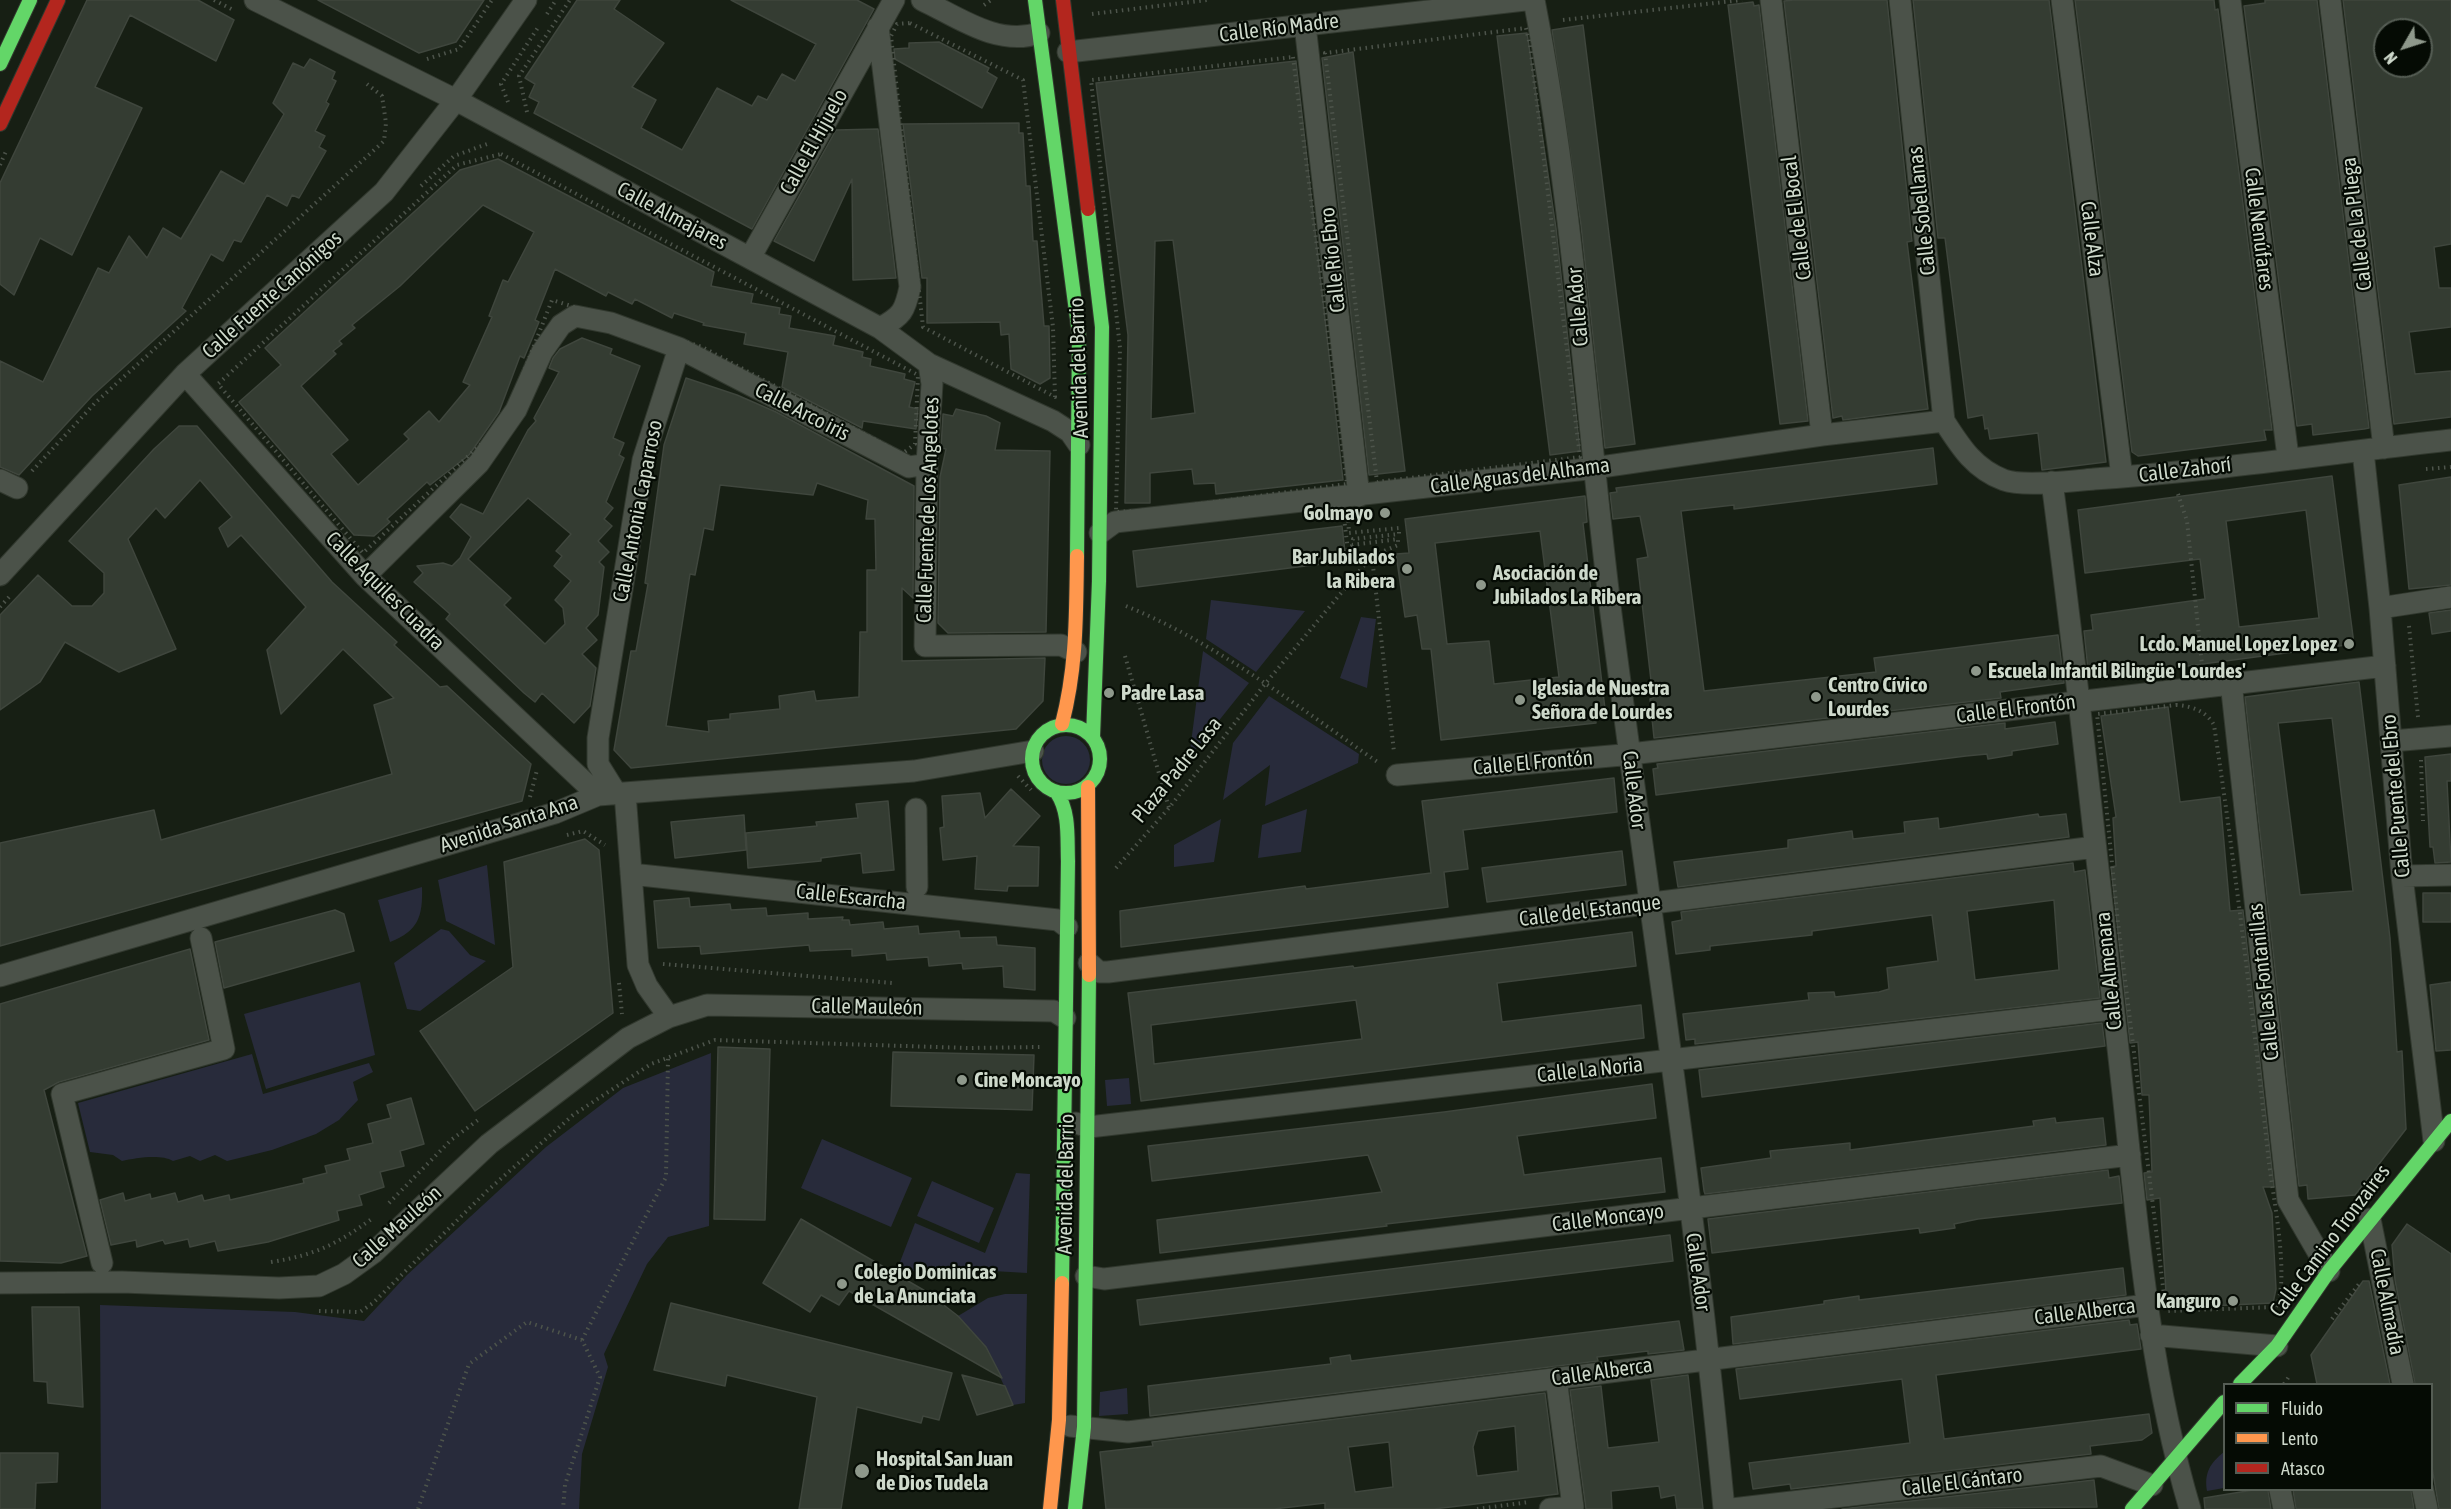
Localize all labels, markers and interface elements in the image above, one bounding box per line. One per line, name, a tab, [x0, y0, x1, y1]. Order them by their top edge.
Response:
street label: Calle Río Madre	[1218, 8, 1340, 48]
north arrow	[2373, 18, 2433, 78]
text: N	[2381, 49, 2401, 67]
street label: Calle El Hijuelo	[775, 85, 853, 199]
street label: Calle Sobellanas	[1903, 146, 1941, 276]
street label: Calle de El Bocal	[1777, 154, 1817, 282]
street label: Calle de La Pliega	[2336, 156, 2378, 292]
street label: Calle Nenúfares	[2239, 166, 2279, 292]
street label: Calle Almajares	[613, 176, 731, 256]
street label: Calle Alza	[2075, 200, 2109, 278]
street label: Calle Río Ebro	[1315, 206, 1351, 314]
street label: Calle Fuente Canónigos	[197, 226, 347, 364]
street label: Calle Ador	[1562, 267, 1594, 347]
street label: Avenida del Barrio	[1064, 297, 1094, 439]
street label: Calle Arco iris	[750, 377, 854, 447]
street label: Calle Fuente de Los Angelotes	[911, 397, 945, 623]
street label: Calle Antonia Caparroso	[608, 418, 668, 604]
street label: Calle Aguas del Alhama	[1429, 452, 1611, 500]
street label: Calle Zahorí	[2137, 452, 2233, 488]
place label: Golmayo	[1303, 500, 1373, 526]
marker: Golmayo	[1378, 506, 1392, 520]
street label: Calle Aquiles Cuadra	[320, 526, 450, 656]
place label: Bar Jubilados la Ribera	[1292, 544, 1395, 594]
place label: Asociación de Jubilados La Ribera	[1493, 560, 1641, 610]
marker: Bar Jubilados la Ribera	[1400, 562, 1414, 576]
marker: Asociación de Jubilados La Ribera	[1474, 578, 1488, 592]
place label: Lcdo. Manuel Lopez Lopez	[2140, 631, 2337, 657]
marker: Lcdo. Manuel Lopez Lopez	[2342, 637, 2356, 651]
place label: Escuela Infantil Bilingüe 'Lourdes'	[1988, 658, 2246, 684]
marker: Escuela Infantil Bilingüe 'Lourdes'	[1969, 664, 1983, 678]
place label: Centro Cívico Lourdes	[1828, 672, 1928, 722]
place label: Iglesia de Nuestra Señora de Lourdes	[1532, 675, 1672, 725]
place label: Padre Lasa	[1121, 680, 1204, 706]
marker: Padre Lasa	[1102, 686, 1116, 700]
street label: Calle El Frontón	[1955, 689, 2077, 729]
marker: Centro Cívico Lourdes	[1809, 690, 1823, 704]
marker: Iglesia de Nuestra Señora de Lourdes	[1513, 693, 1527, 707]
street label: Plaza Padre Lasa	[1127, 712, 1227, 828]
street label: Calle Puente del Ebro	[2376, 713, 2416, 879]
street label: Calle El Frontón	[1472, 745, 1594, 781]
street label: Calle Ador	[1617, 749, 1651, 831]
street label: Avenida Santa Ana	[437, 790, 581, 858]
street label: Calle Escarcha	[795, 879, 907, 915]
street label: Calle del Estanque	[1518, 890, 1662, 932]
street label: Calle Las Fontanillas	[2243, 902, 2285, 1062]
street label: Calle Almenara	[2090, 911, 2128, 1031]
street label: Calle Mauleón	[811, 993, 923, 1021]
street label: Calle La Noria	[1536, 1052, 1644, 1088]
place label: Cine Moncayo	[974, 1067, 1081, 1093]
marker: Cine Moncayo	[955, 1073, 969, 1087]
street label: Avenida del Barrio	[1052, 1113, 1080, 1255]
street label: Calle Camino Tronzaires	[2265, 1160, 2395, 1322]
street label: Calle Mauleón	[347, 1180, 447, 1274]
street label: Calle Moncayo	[1551, 1199, 1665, 1237]
street label: Calle Ador	[1680, 1231, 1716, 1313]
street label: Calle Almadía	[2364, 1247, 2410, 1357]
place label: Colegio Dominicas de La Anunciata	[854, 1259, 996, 1309]
marker: Colegio Dominicas de La Anunciata	[835, 1277, 849, 1291]
place label: Kanguro	[2156, 1288, 2221, 1314]
street label: Calle Alberca	[2033, 1293, 2137, 1331]
marker: Kanguro	[2226, 1294, 2240, 1308]
street label: Calle Alberca	[1550, 1352, 1654, 1392]
legend	[2223, 1383, 2433, 1491]
text: Fluido	[2281, 1398, 2323, 1419]
text: Lento	[2281, 1428, 2318, 1449]
place label: Hospital San Juan de Dios Tudela	[876, 1446, 1013, 1496]
text: Atasco	[2281, 1458, 2325, 1479]
marker: Hospital San Juan de Dios Tudela	[853, 1462, 871, 1480]
street label: Calle El Cántaro	[1900, 1462, 2024, 1502]

